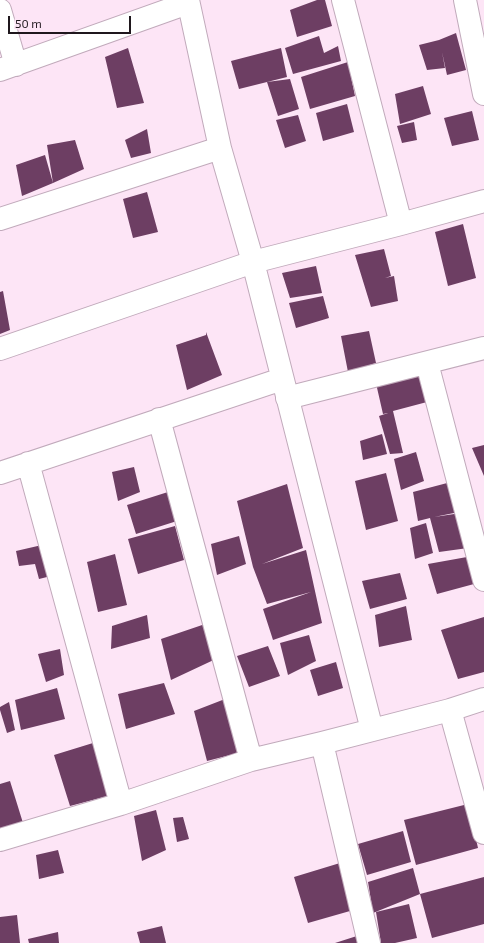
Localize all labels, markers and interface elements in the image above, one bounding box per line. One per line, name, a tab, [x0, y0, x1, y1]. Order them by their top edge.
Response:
scale bar	[10, 8, 133, 34]
text: 50 m	[15, 16, 42, 30]

